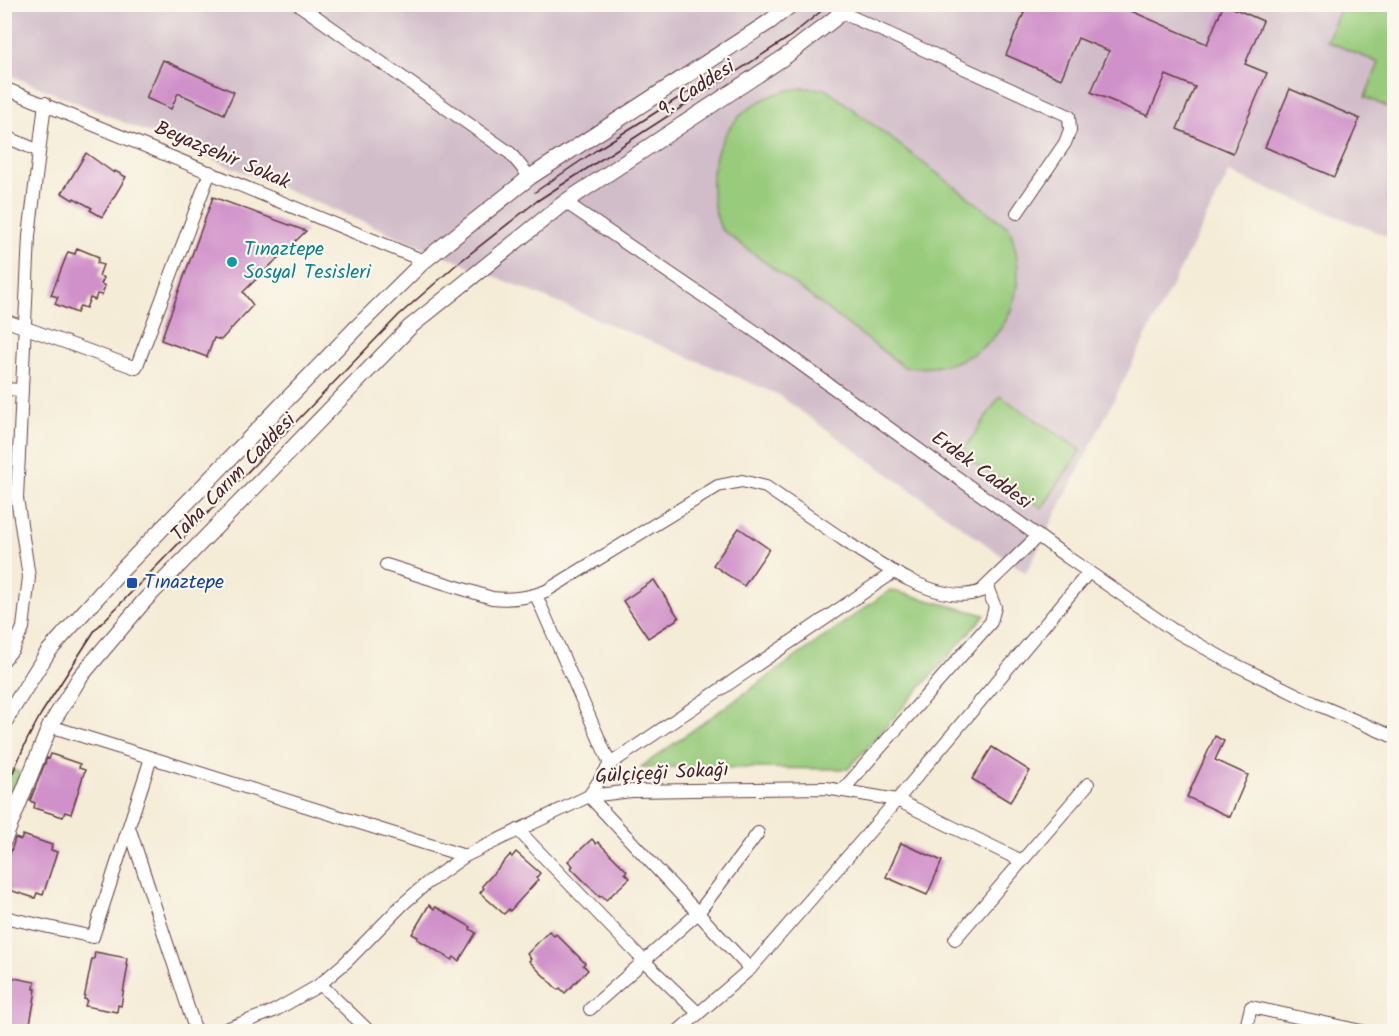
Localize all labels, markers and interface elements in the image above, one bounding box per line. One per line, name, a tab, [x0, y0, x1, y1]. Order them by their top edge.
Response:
street label: 9. Caddesi	[652, 51, 743, 126]
street label: Beyazşehir Sokak	[149, 113, 295, 199]
place label: Tınaztepe Sosyal Tesisleri	[244, 234, 372, 289]
marker: Tınaztepe Sosyal Tesisleri	[225, 255, 239, 269]
street label: Taha Carım Caddesi	[164, 405, 305, 550]
street label: Erdek Caddesi	[924, 423, 1039, 519]
place label: Tınaztepe	[144, 567, 224, 599]
marker: Tınaztepe	[125, 576, 139, 590]
street label: Gülçiçeği Sokağı	[594, 755, 730, 793]

